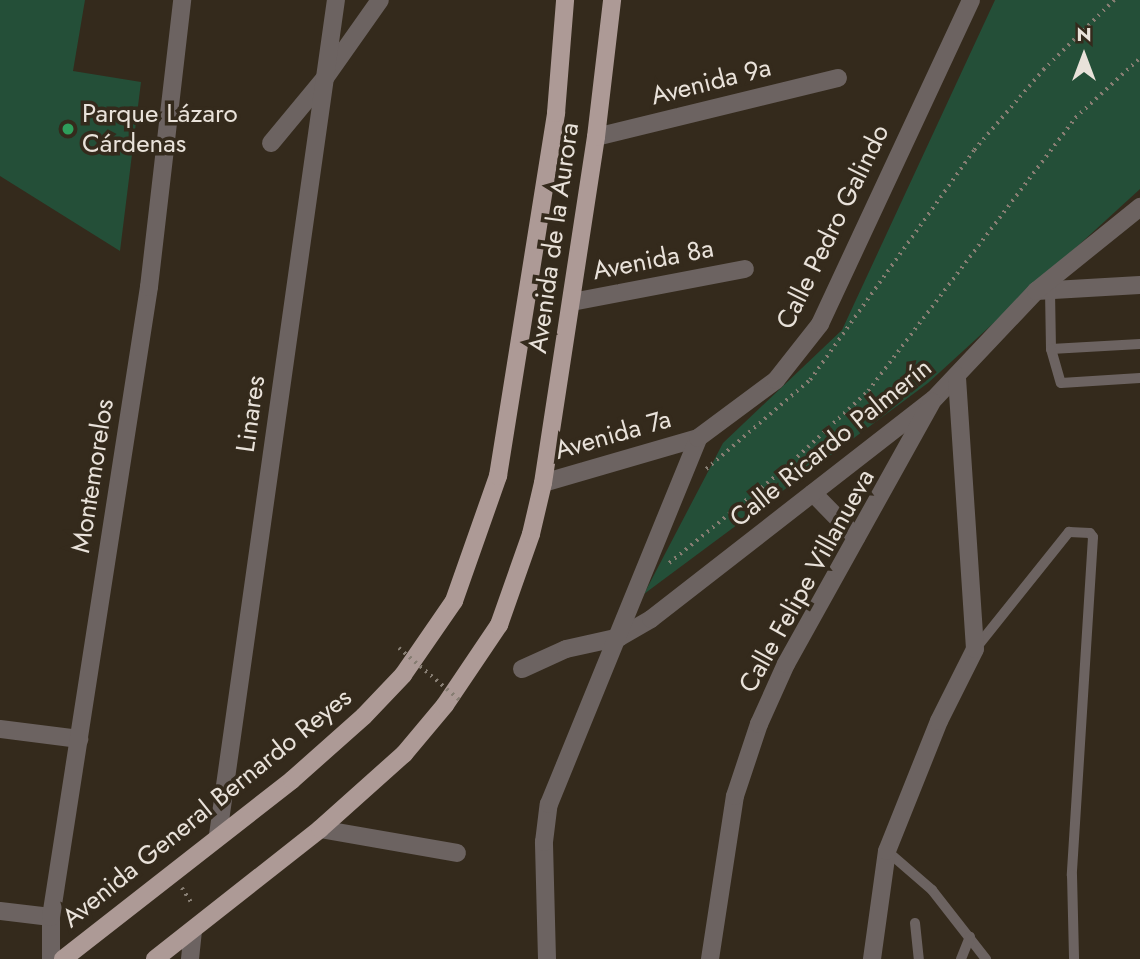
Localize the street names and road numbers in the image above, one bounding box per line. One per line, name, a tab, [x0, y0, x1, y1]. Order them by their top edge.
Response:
street label: Avenida 9a	[648, 52, 774, 112]
street label: Calle Pedro Galindo	[770, 120, 896, 334]
street label: Avenida de la Aurora	[522, 121, 586, 355]
street label: Avenida 8a	[590, 233, 716, 287]
street label: Calle Ricardo Palmerín	[724, 352, 938, 534]
street label: Linares	[230, 374, 272, 454]
street label: Montemorelos	[65, 397, 121, 555]
street label: Avenida 7a	[551, 404, 675, 466]
street label: Calle Felipe Villanueva	[733, 464, 881, 698]
street label: Avenida General Bernardo Reyes	[56, 682, 358, 934]

